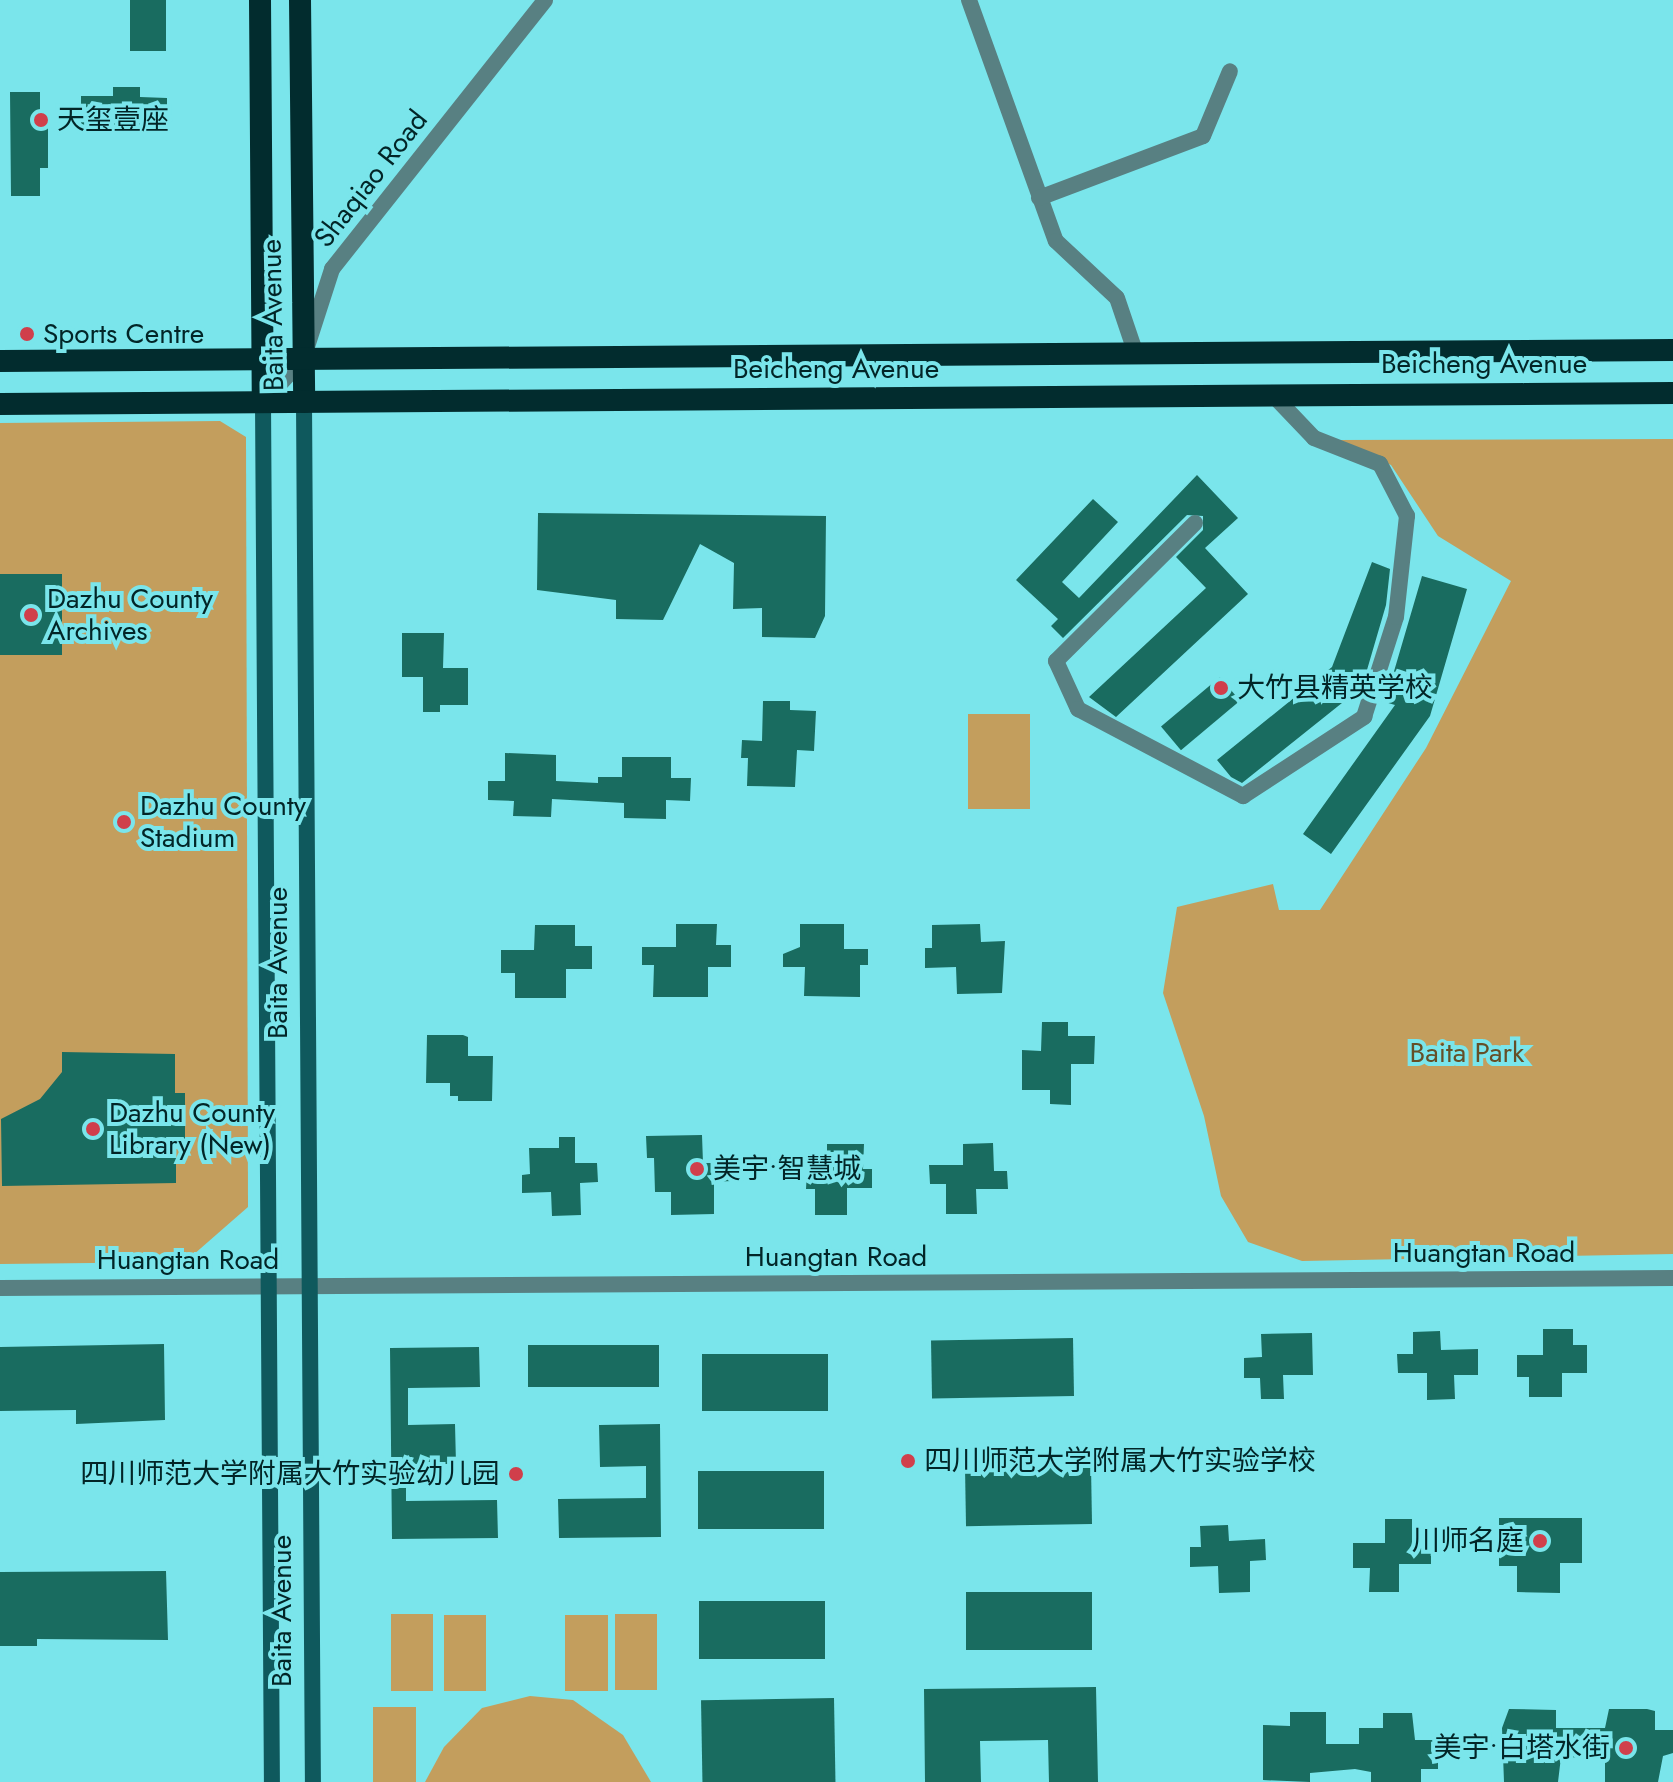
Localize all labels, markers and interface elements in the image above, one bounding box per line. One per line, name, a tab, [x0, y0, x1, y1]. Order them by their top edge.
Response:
place label: 天玺壹座	[57, 103, 169, 137]
street label: Shaqiao Road	[307, 104, 435, 254]
marker: 天玺壹座	[32, 111, 50, 129]
street label: Baita Avenue	[255, 239, 291, 391]
place label: Sports Centre	[43, 317, 204, 351]
marker: Sports Centre	[18, 325, 36, 343]
street label: Beicheng Avenue	[1381, 347, 1587, 381]
street label: Beicheng Avenue	[733, 352, 939, 386]
place label: Dazhu County Archives	[47, 582, 213, 648]
marker: Dazhu County Archives	[22, 606, 40, 624]
place label: 大竹县精英学校	[1237, 671, 1433, 705]
marker: 大竹县精英学校	[1212, 679, 1230, 697]
place label: Dazhu County Stadium	[140, 789, 306, 855]
marker: Dazhu County Stadium	[115, 813, 133, 831]
street label: Baita Avenue	[261, 887, 295, 1039]
park label: Baita Park	[1410, 1036, 1524, 1070]
place label: Dazhu County Library (New)	[109, 1096, 275, 1162]
marker: Dazhu County Library (New)	[84, 1120, 102, 1138]
place label: 美宇•智慧城	[713, 1152, 861, 1186]
marker: 美宇•智慧城	[688, 1160, 706, 1178]
street label: Huangtan Road	[1393, 1236, 1575, 1270]
street label: Huangtan Road	[745, 1240, 927, 1274]
street label: Huangtan Road	[97, 1243, 279, 1277]
place label: 四川师范大学附属大竹实验学校	[924, 1444, 1316, 1478]
marker: 四川师范大学附属大竹实验学校	[899, 1452, 917, 1470]
place label: 四川师范大学附属大竹实验幼儿园	[80, 1457, 500, 1491]
marker: 四川师范大学附属大竹实验幼儿园	[507, 1465, 525, 1483]
place label: 川师名庭	[1412, 1524, 1524, 1558]
marker: 川师名庭	[1531, 1532, 1549, 1550]
street label: Baita Avenue	[265, 1535, 299, 1687]
place label: 美宇•白塔水街	[1434, 1731, 1610, 1765]
marker: 美宇•白塔水街	[1617, 1739, 1635, 1757]

